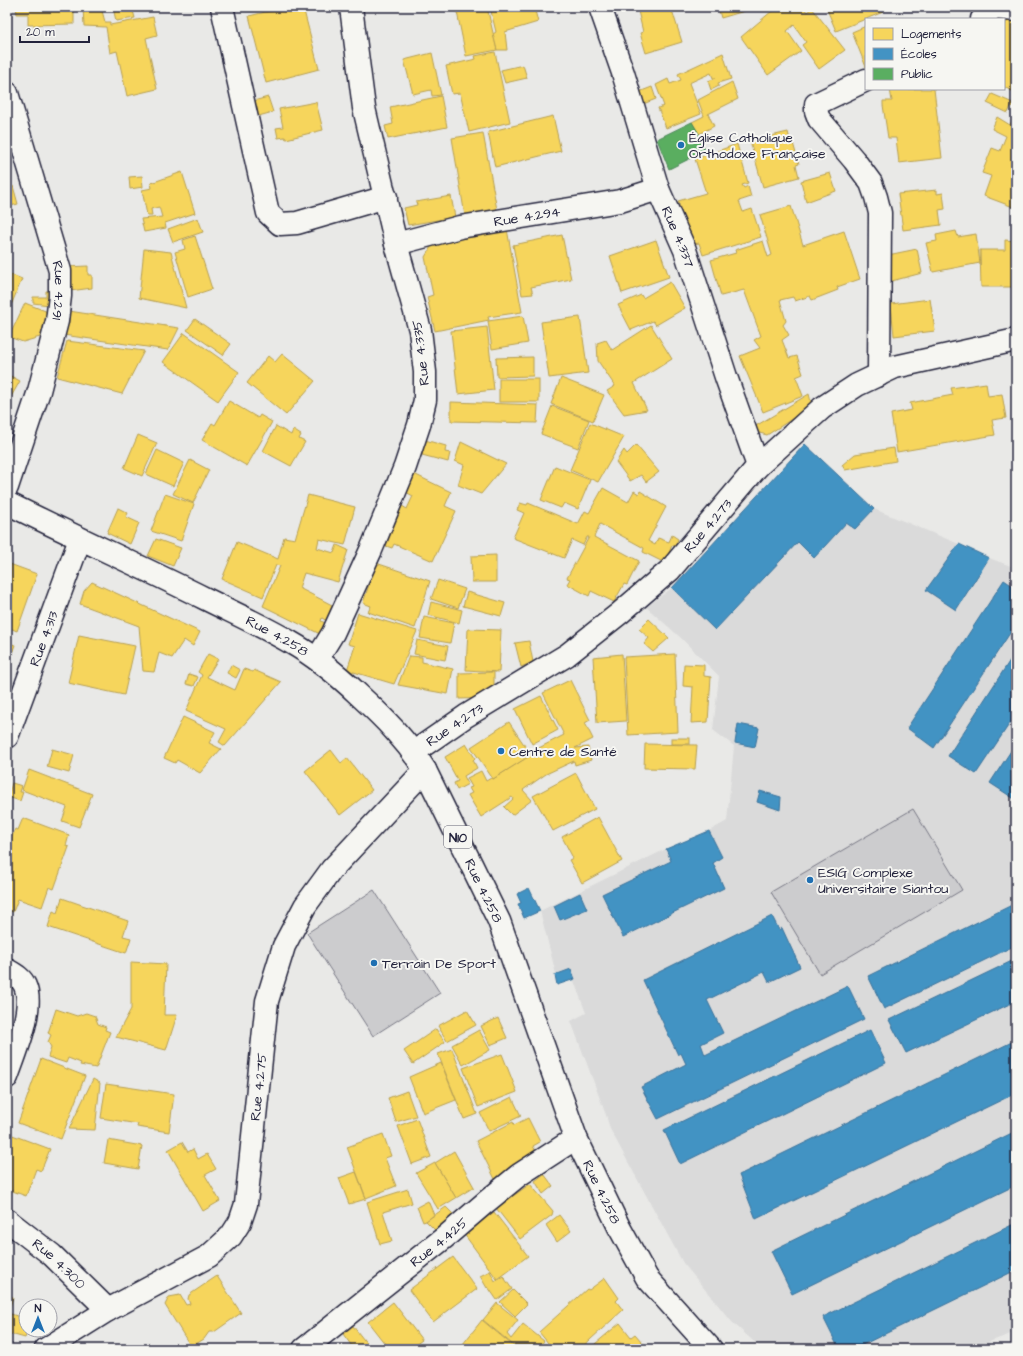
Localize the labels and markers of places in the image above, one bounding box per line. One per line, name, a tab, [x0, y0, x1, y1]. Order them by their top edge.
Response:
place label: Église Catholique Orthodoxe Française	[689, 128, 826, 164]
marker: Église Catholique Orthodoxe Française	[676, 140, 686, 150]
place label: Centre de Santé	[509, 742, 617, 762]
marker: Centre de Santé	[496, 746, 506, 756]
place label: ESIG Complexe Universitaire Siantou	[818, 863, 948, 899]
marker: ESIG Complexe Universitaire Siantou	[805, 875, 815, 885]
place label: Terrain De Sport	[382, 954, 496, 974]
marker: Terrain De Sport	[369, 958, 379, 968]

